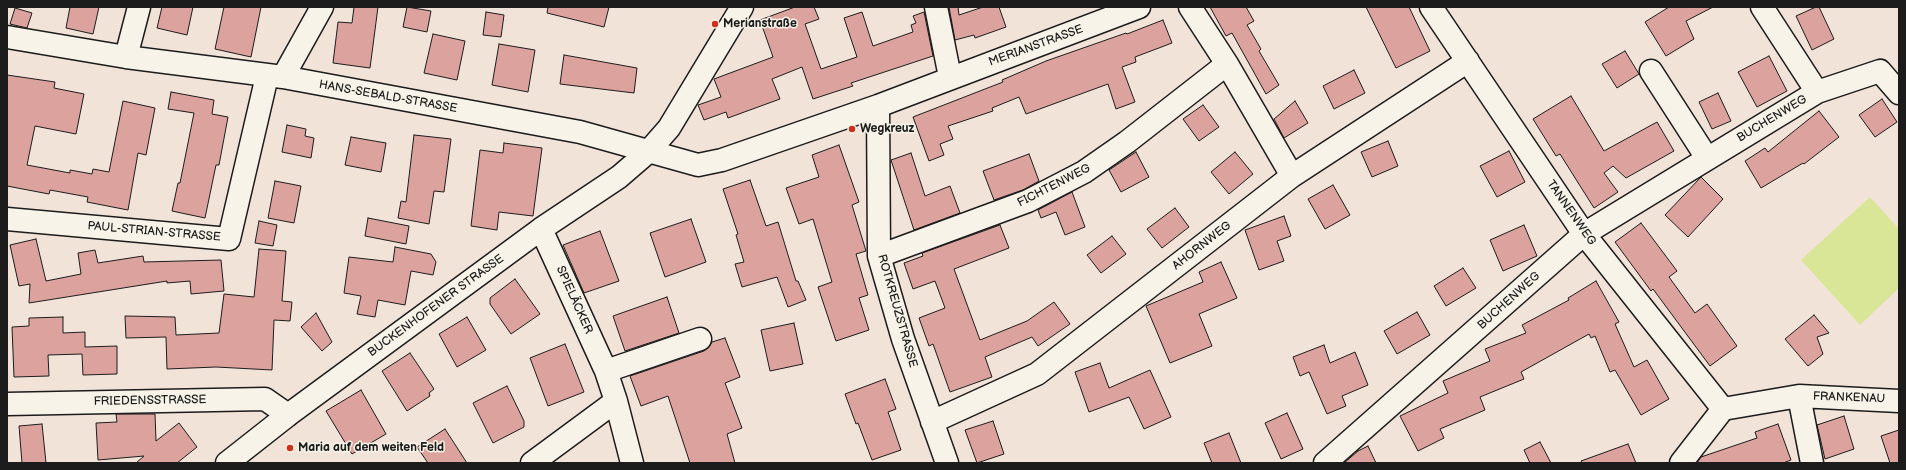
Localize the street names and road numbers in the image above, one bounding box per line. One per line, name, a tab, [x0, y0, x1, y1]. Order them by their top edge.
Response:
street label: MERIANSTRASSE	[987, 22, 1085, 70]
street label: HANS-SEBALD-STRASSE	[318, 78, 458, 116]
street label: BUCHENWEG	[1734, 92, 1810, 146]
street label: FICHTENWEG	[1015, 161, 1093, 211]
street label: TANNENWEG	[1543, 178, 1599, 248]
street label: PAUL-STRIAN-STRASSE	[87, 219, 221, 245]
street label: AHORNWEG	[1170, 219, 1234, 273]
street label: BUCKENHOFENER STRASSE	[365, 252, 507, 360]
street label: ROTKREUZSTRASSE	[874, 253, 920, 369]
street label: SPIELÄCKER	[553, 264, 595, 336]
street label: BUCHENWEG	[1475, 269, 1543, 333]
street label: FRANKENAU	[1813, 390, 1885, 406]
street label: FRIEDENSSTRASSE	[93, 393, 207, 409]

